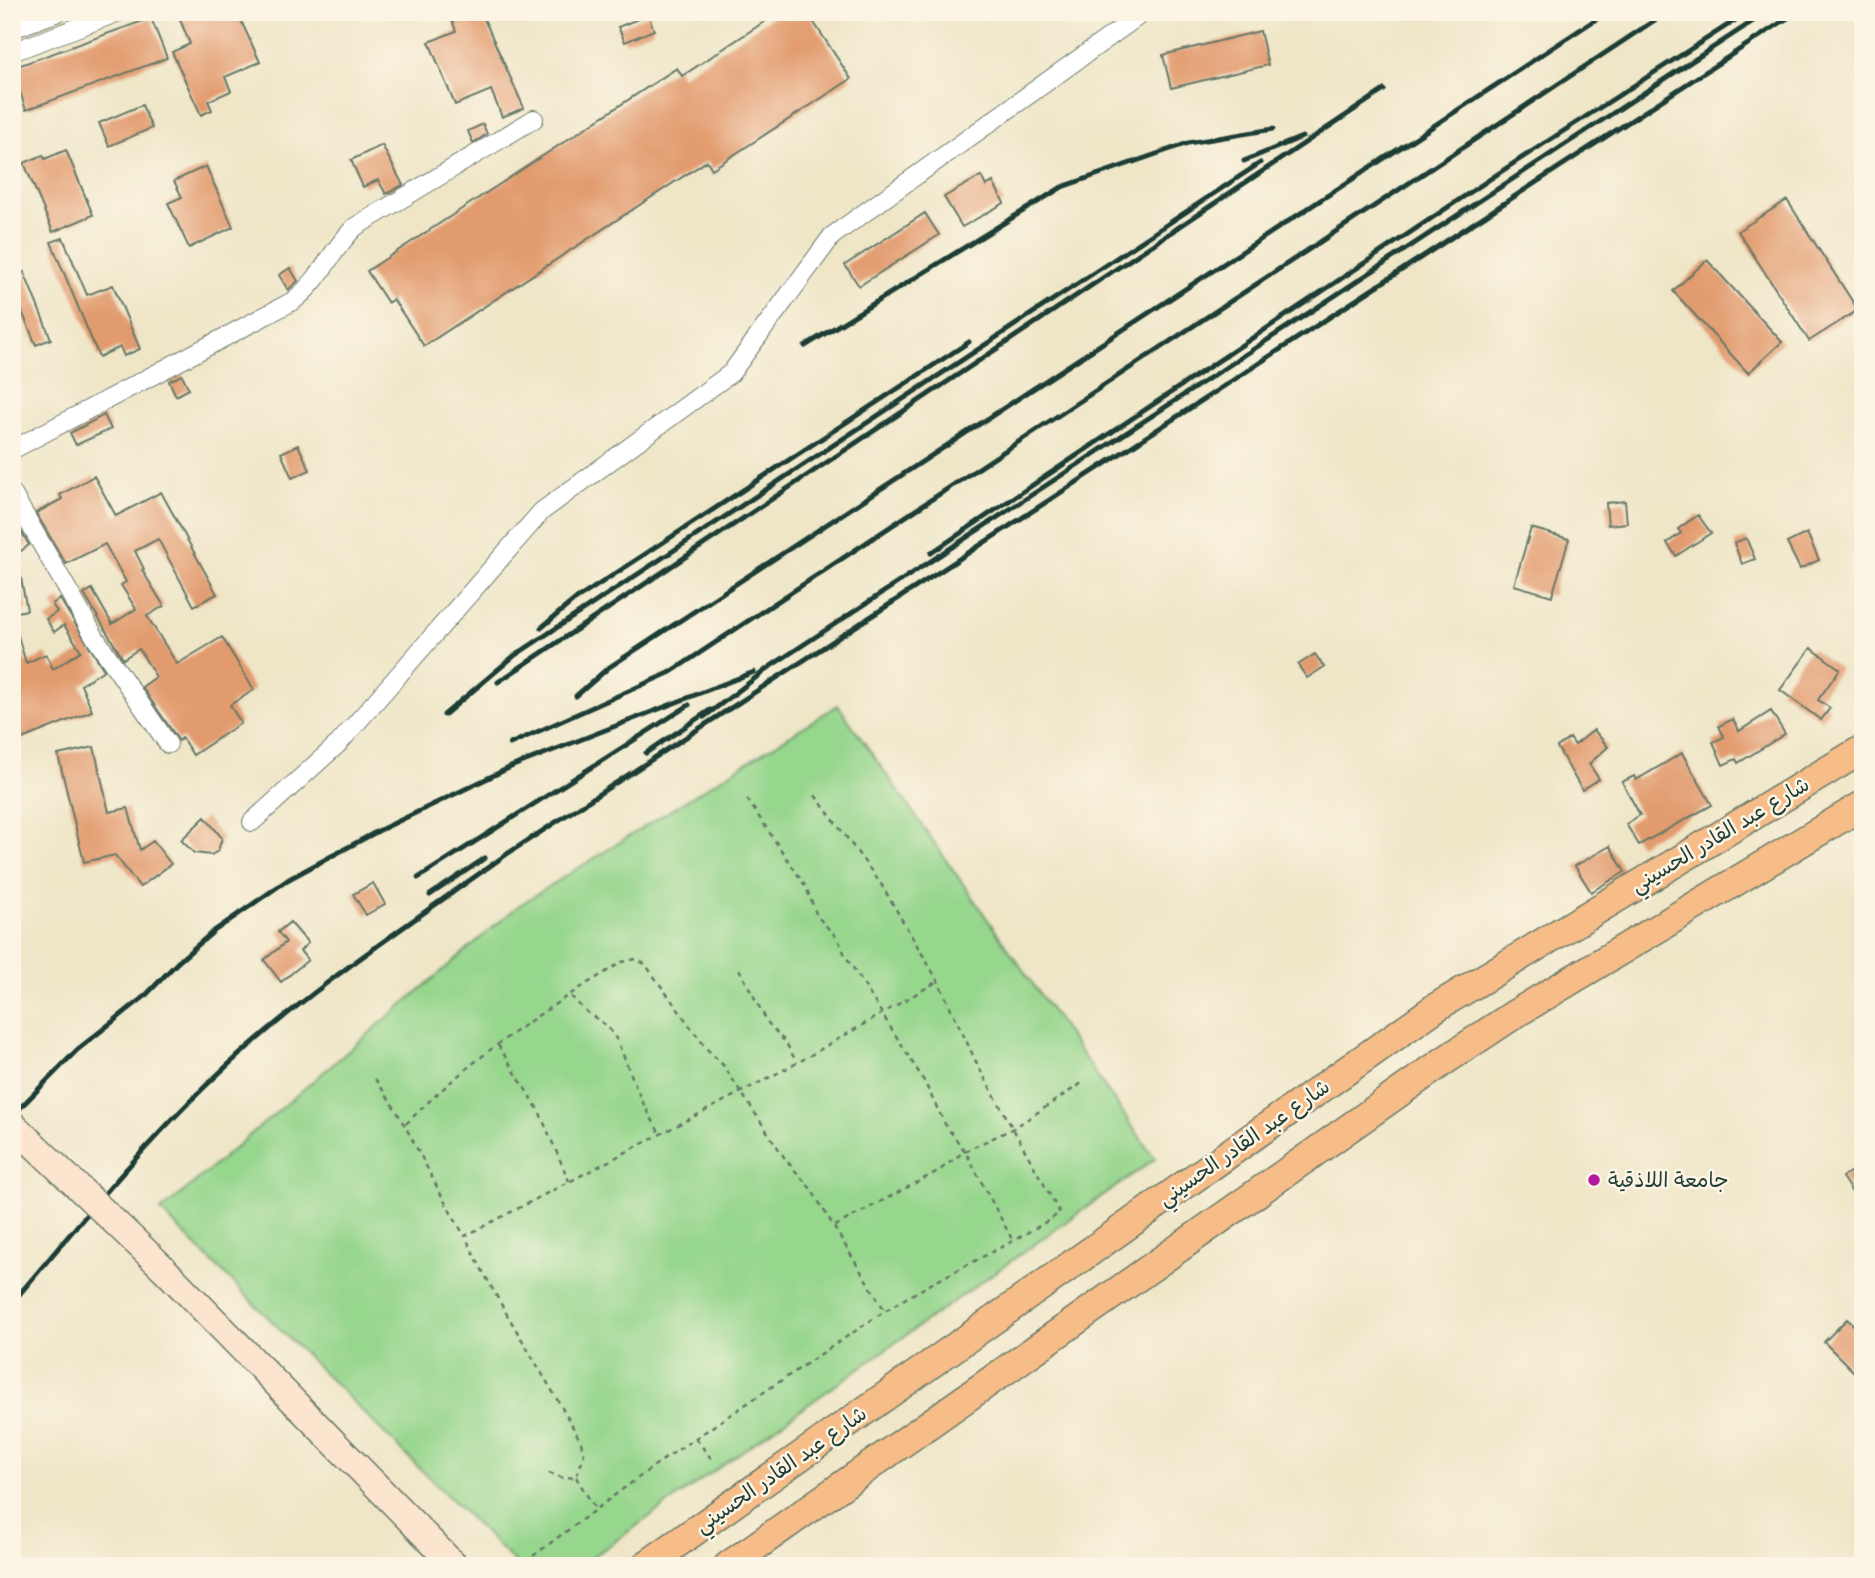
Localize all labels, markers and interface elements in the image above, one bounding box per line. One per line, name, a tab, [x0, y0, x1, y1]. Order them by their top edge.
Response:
street label: شارع عبد القادر الحسيني	[1626, 772, 1817, 903]
street label: شارع عبد القادر الحسيني	[1153, 1074, 1338, 1217]
place label: جامعة اللاذقية	[1608, 1168, 1729, 1193]
marker: جامعة اللاذقية	[1586, 1172, 1602, 1188]
street label: شارع عبد القادر الحسيني	[690, 1401, 875, 1544]

